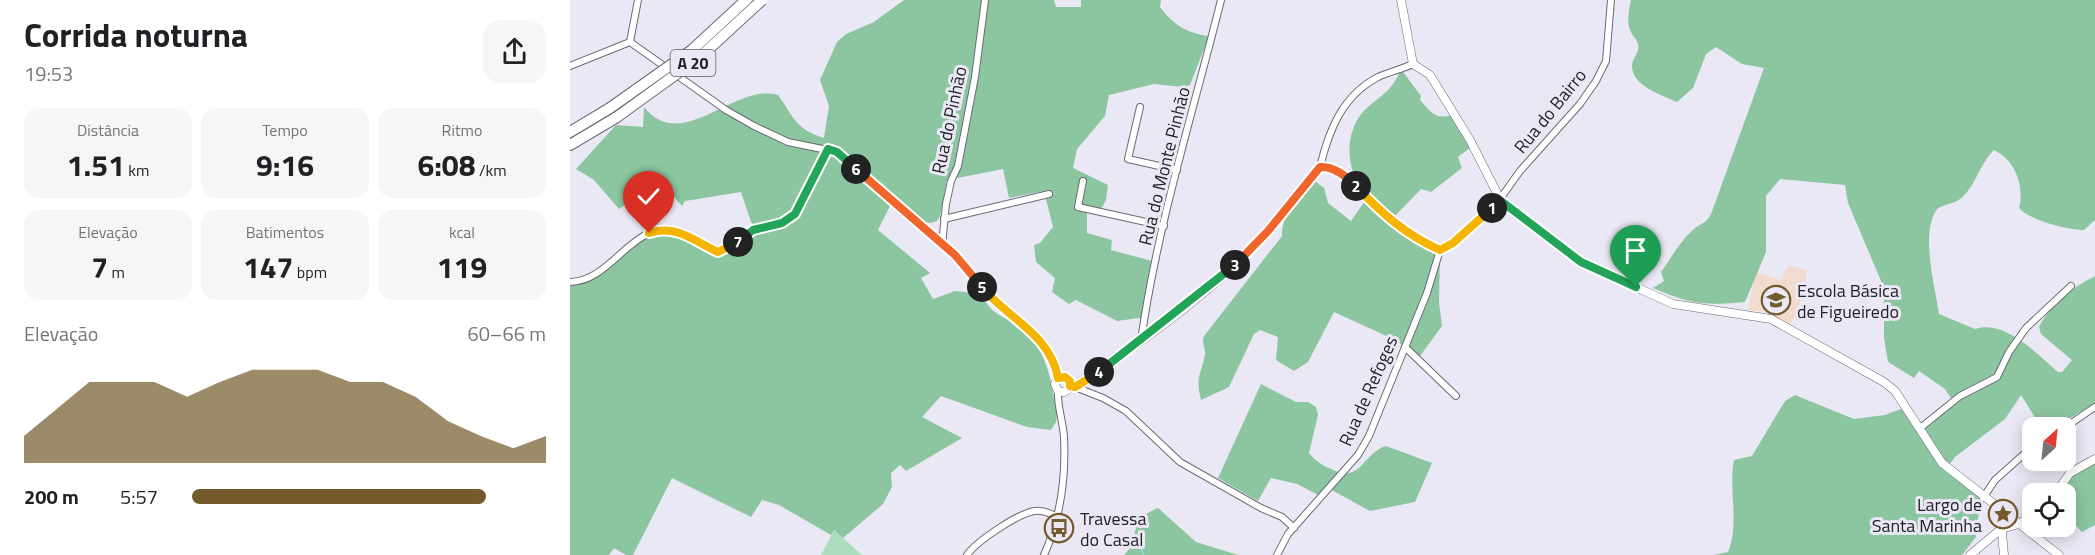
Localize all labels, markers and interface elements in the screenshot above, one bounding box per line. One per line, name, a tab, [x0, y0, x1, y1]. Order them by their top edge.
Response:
text: Corrida noturna	[24, 10, 248, 60]
button: share	[483, 20, 546, 83]
road number: A 20	[670, 50, 716, 76]
text: 19:53	[24, 58, 73, 89]
street label: Rua do Bairro	[1507, 63, 1593, 159]
street label: Rua do Pinhão	[924, 64, 974, 176]
street label: Rua do Monte Pinhão	[1131, 84, 1197, 248]
text: Distância	[77, 118, 139, 142]
text: Tempo	[262, 118, 308, 142]
text: Ritmo	[442, 118, 482, 142]
text: 1.51	[67, 142, 125, 188]
text: 9:16	[256, 142, 314, 188]
text: 6:08	[417, 142, 475, 188]
pin: 6	[841, 154, 871, 184]
text: 6	[852, 157, 860, 181]
text: km	[125, 158, 149, 182]
text: /km	[475, 158, 507, 182]
pin	[623, 171, 674, 233]
pin: 2	[1341, 171, 1371, 201]
text: 2	[1352, 174, 1360, 198]
icon: check	[632, 180, 665, 213]
pin: 1	[1477, 193, 1507, 223]
text: 1	[1488, 196, 1496, 220]
text: Elevação	[78, 220, 138, 244]
text: Batimentos	[246, 220, 324, 244]
text: kcal	[449, 220, 475, 244]
pin	[1610, 225, 1661, 287]
pin: 7	[723, 227, 753, 257]
text: 7	[734, 230, 742, 254]
icon: arrive	[1619, 234, 1652, 267]
text: 7	[91, 244, 108, 290]
text: 147	[243, 244, 293, 290]
text: 119	[437, 244, 487, 290]
pin: 3	[1220, 250, 1250, 280]
text: 3	[1231, 253, 1239, 277]
text: m	[108, 260, 125, 284]
text: bpm	[293, 260, 327, 284]
pin: 5	[967, 272, 997, 302]
text: 5	[978, 275, 986, 299]
place label: Escola Básica de Figueiredo	[1797, 277, 1899, 325]
school or university icon: Escola Básica de Figueiredo	[1760, 284, 1792, 316]
text: Elevação	[24, 318, 98, 349]
text: 60–66 m	[467, 318, 546, 349]
street label: Rua de Refoges	[1332, 332, 1404, 450]
pin: 4	[1084, 357, 1114, 387]
text: 4	[1095, 360, 1103, 384]
north arrow	[2022, 417, 2076, 471]
map controls	[2022, 417, 2076, 537]
text: 200 m	[24, 481, 79, 512]
text: 5:57	[120, 481, 158, 512]
button: locate	[2022, 483, 2076, 537]
place label: Largo de Santa Marinha	[1872, 491, 1982, 539]
place icon: Largo de Santa Marinha	[1987, 498, 2019, 530]
place label: Travessa do Casal	[1080, 505, 1146, 553]
bus stop icon: Travessa do Casal	[1043, 512, 1075, 544]

